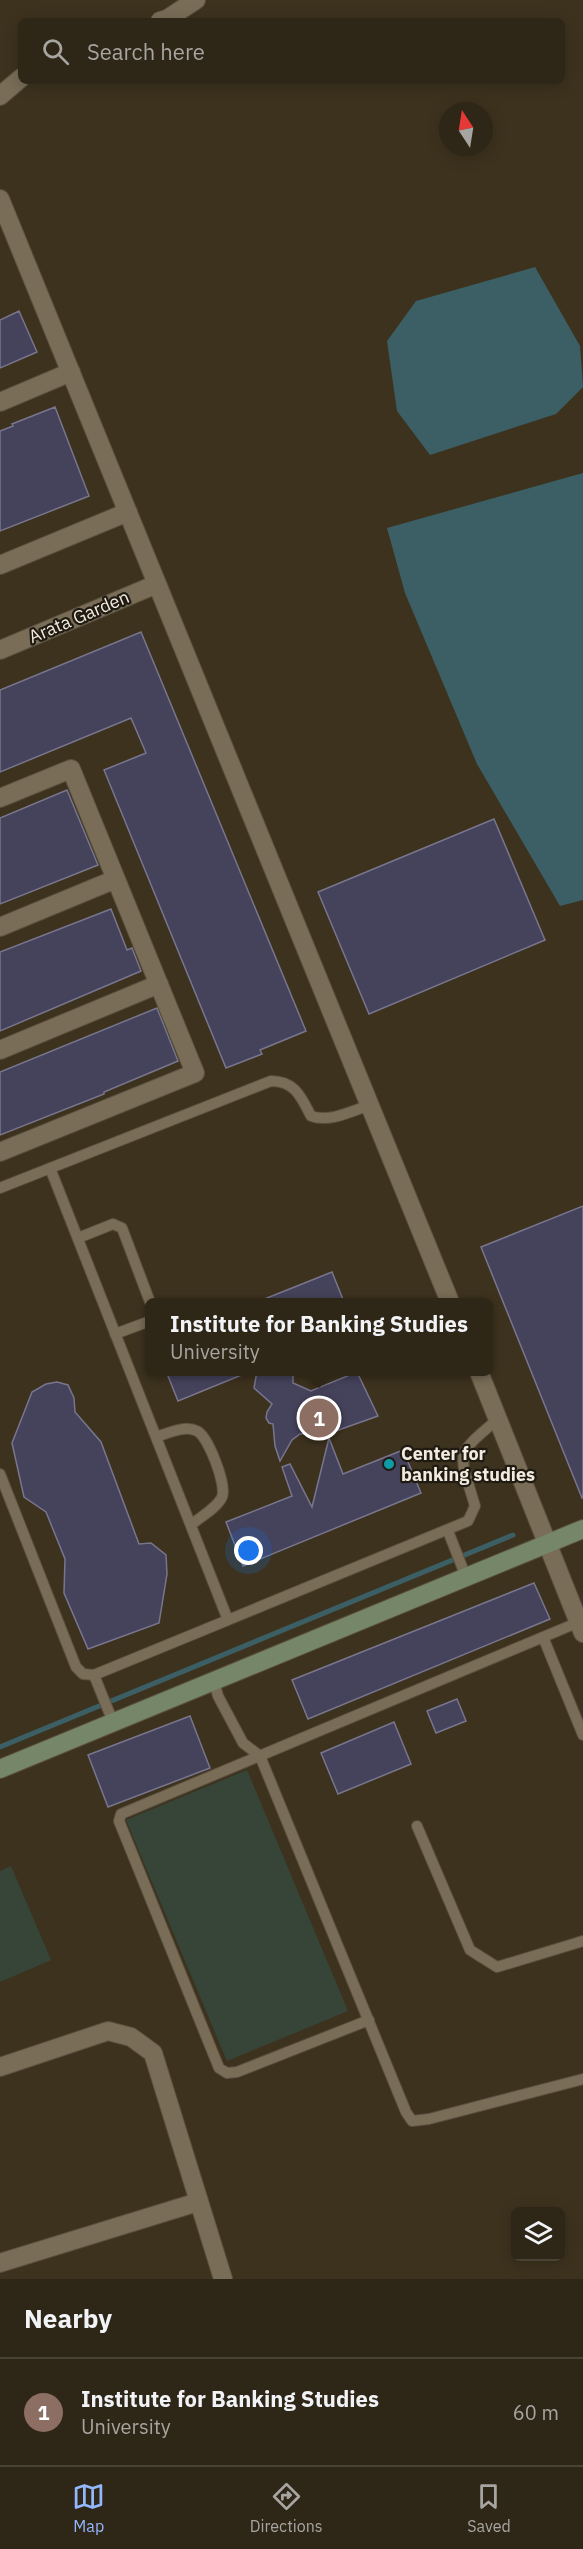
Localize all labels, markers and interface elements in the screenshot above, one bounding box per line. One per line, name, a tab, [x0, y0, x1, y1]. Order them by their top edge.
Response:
search box	[18, 18, 565, 84]
icon: search	[39, 35, 72, 68]
text: Search here	[87, 37, 205, 66]
north arrow	[439, 102, 493, 156]
street label: Arata Garden	[25, 585, 133, 648]
popup	[145, 1298, 493, 1376]
text: Institute for Banking Studies	[170, 1309, 468, 1338]
text: University	[170, 1338, 260, 1365]
pin: 1	[300, 1396, 338, 1440]
place label: Center for banking studies	[401, 1442, 535, 1486]
marker: Center for banking studies	[382, 1457, 396, 1471]
your location	[234, 1536, 263, 1565]
map controls	[511, 2207, 565, 2261]
button: layers	[511, 2207, 565, 2261]
text: Nearby	[24, 2301, 112, 2335]
text: Institute for Banking Studies	[81, 2384, 379, 2413]
text: 1	[38, 2399, 50, 2426]
text: 60 m	[513, 2399, 559, 2426]
text: University	[81, 2413, 171, 2440]
tab: Map	[72, 2480, 105, 2536]
tab: Directions	[250, 2480, 323, 2536]
tab: Saved	[467, 2480, 511, 2536]

